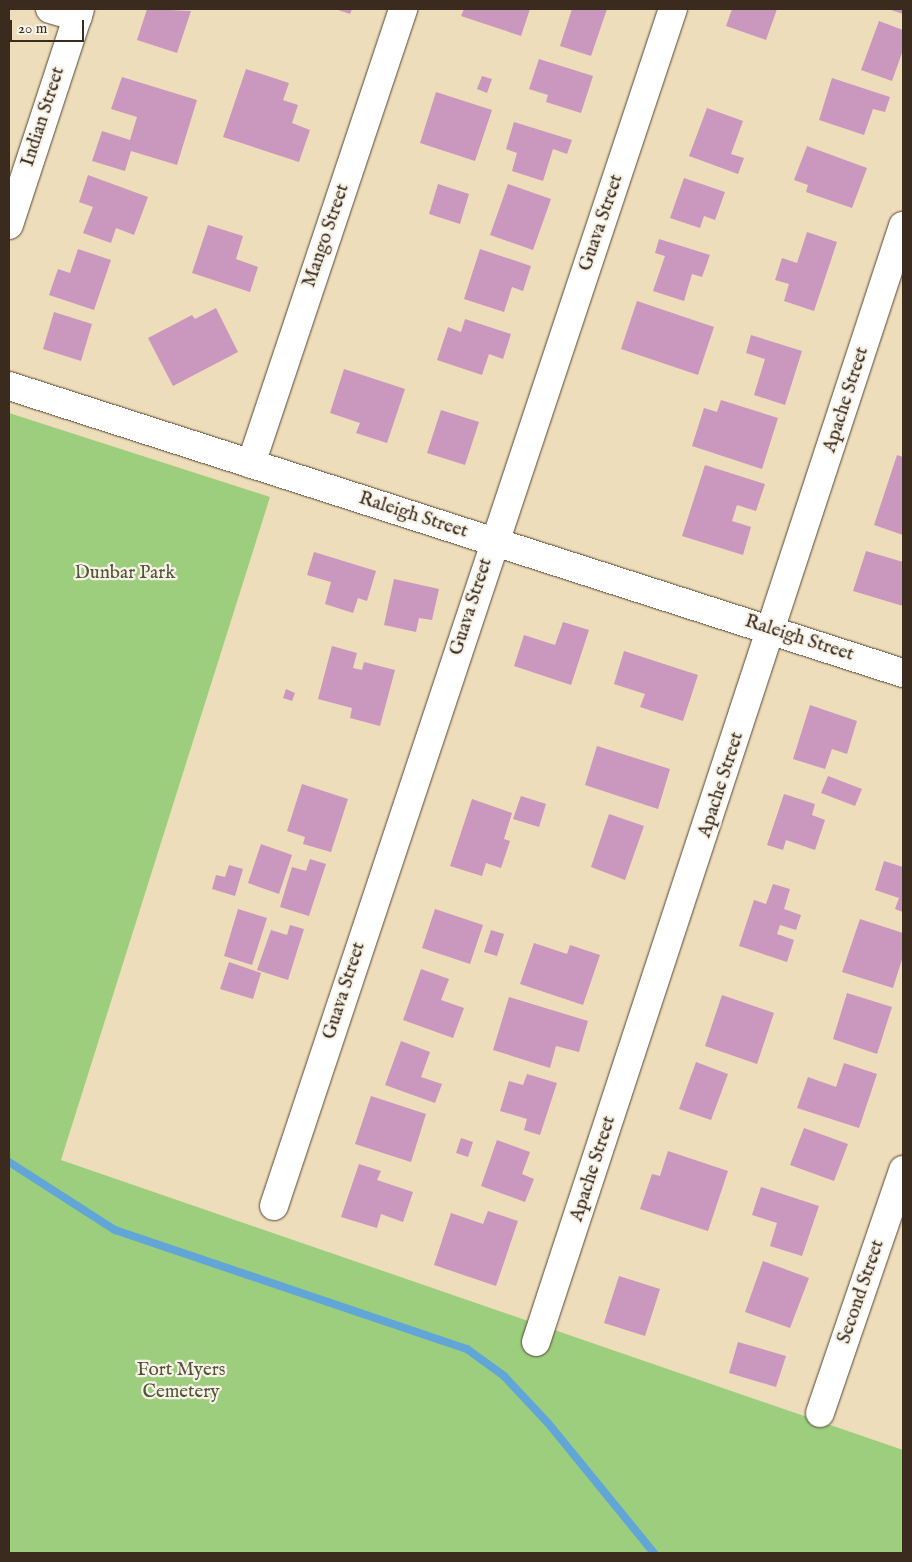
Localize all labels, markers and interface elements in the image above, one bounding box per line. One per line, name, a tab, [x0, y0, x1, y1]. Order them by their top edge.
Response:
scale bar	[12, 10, 86, 42]
text: 20 m	[18, 19, 47, 38]
street label: Indian Street	[17, 64, 71, 170]
street label: Guava Street	[575, 172, 629, 274]
street label: Mango Street	[299, 181, 355, 291]
street label: Apache Street	[819, 344, 875, 456]
street label: Raleigh Street	[356, 488, 470, 544]
street label: Guava Street	[446, 556, 498, 658]
park label: Dunbar Park	[75, 563, 175, 585]
street label: Raleigh Street	[742, 611, 856, 667]
street label: Apache Street	[694, 729, 750, 841]
street label: Guava Street	[319, 940, 371, 1042]
street label: Apache Street	[566, 1113, 622, 1225]
street label: Second Street	[834, 1237, 890, 1347]
park label: Fort Myers Cemetery	[137, 1360, 225, 1404]

